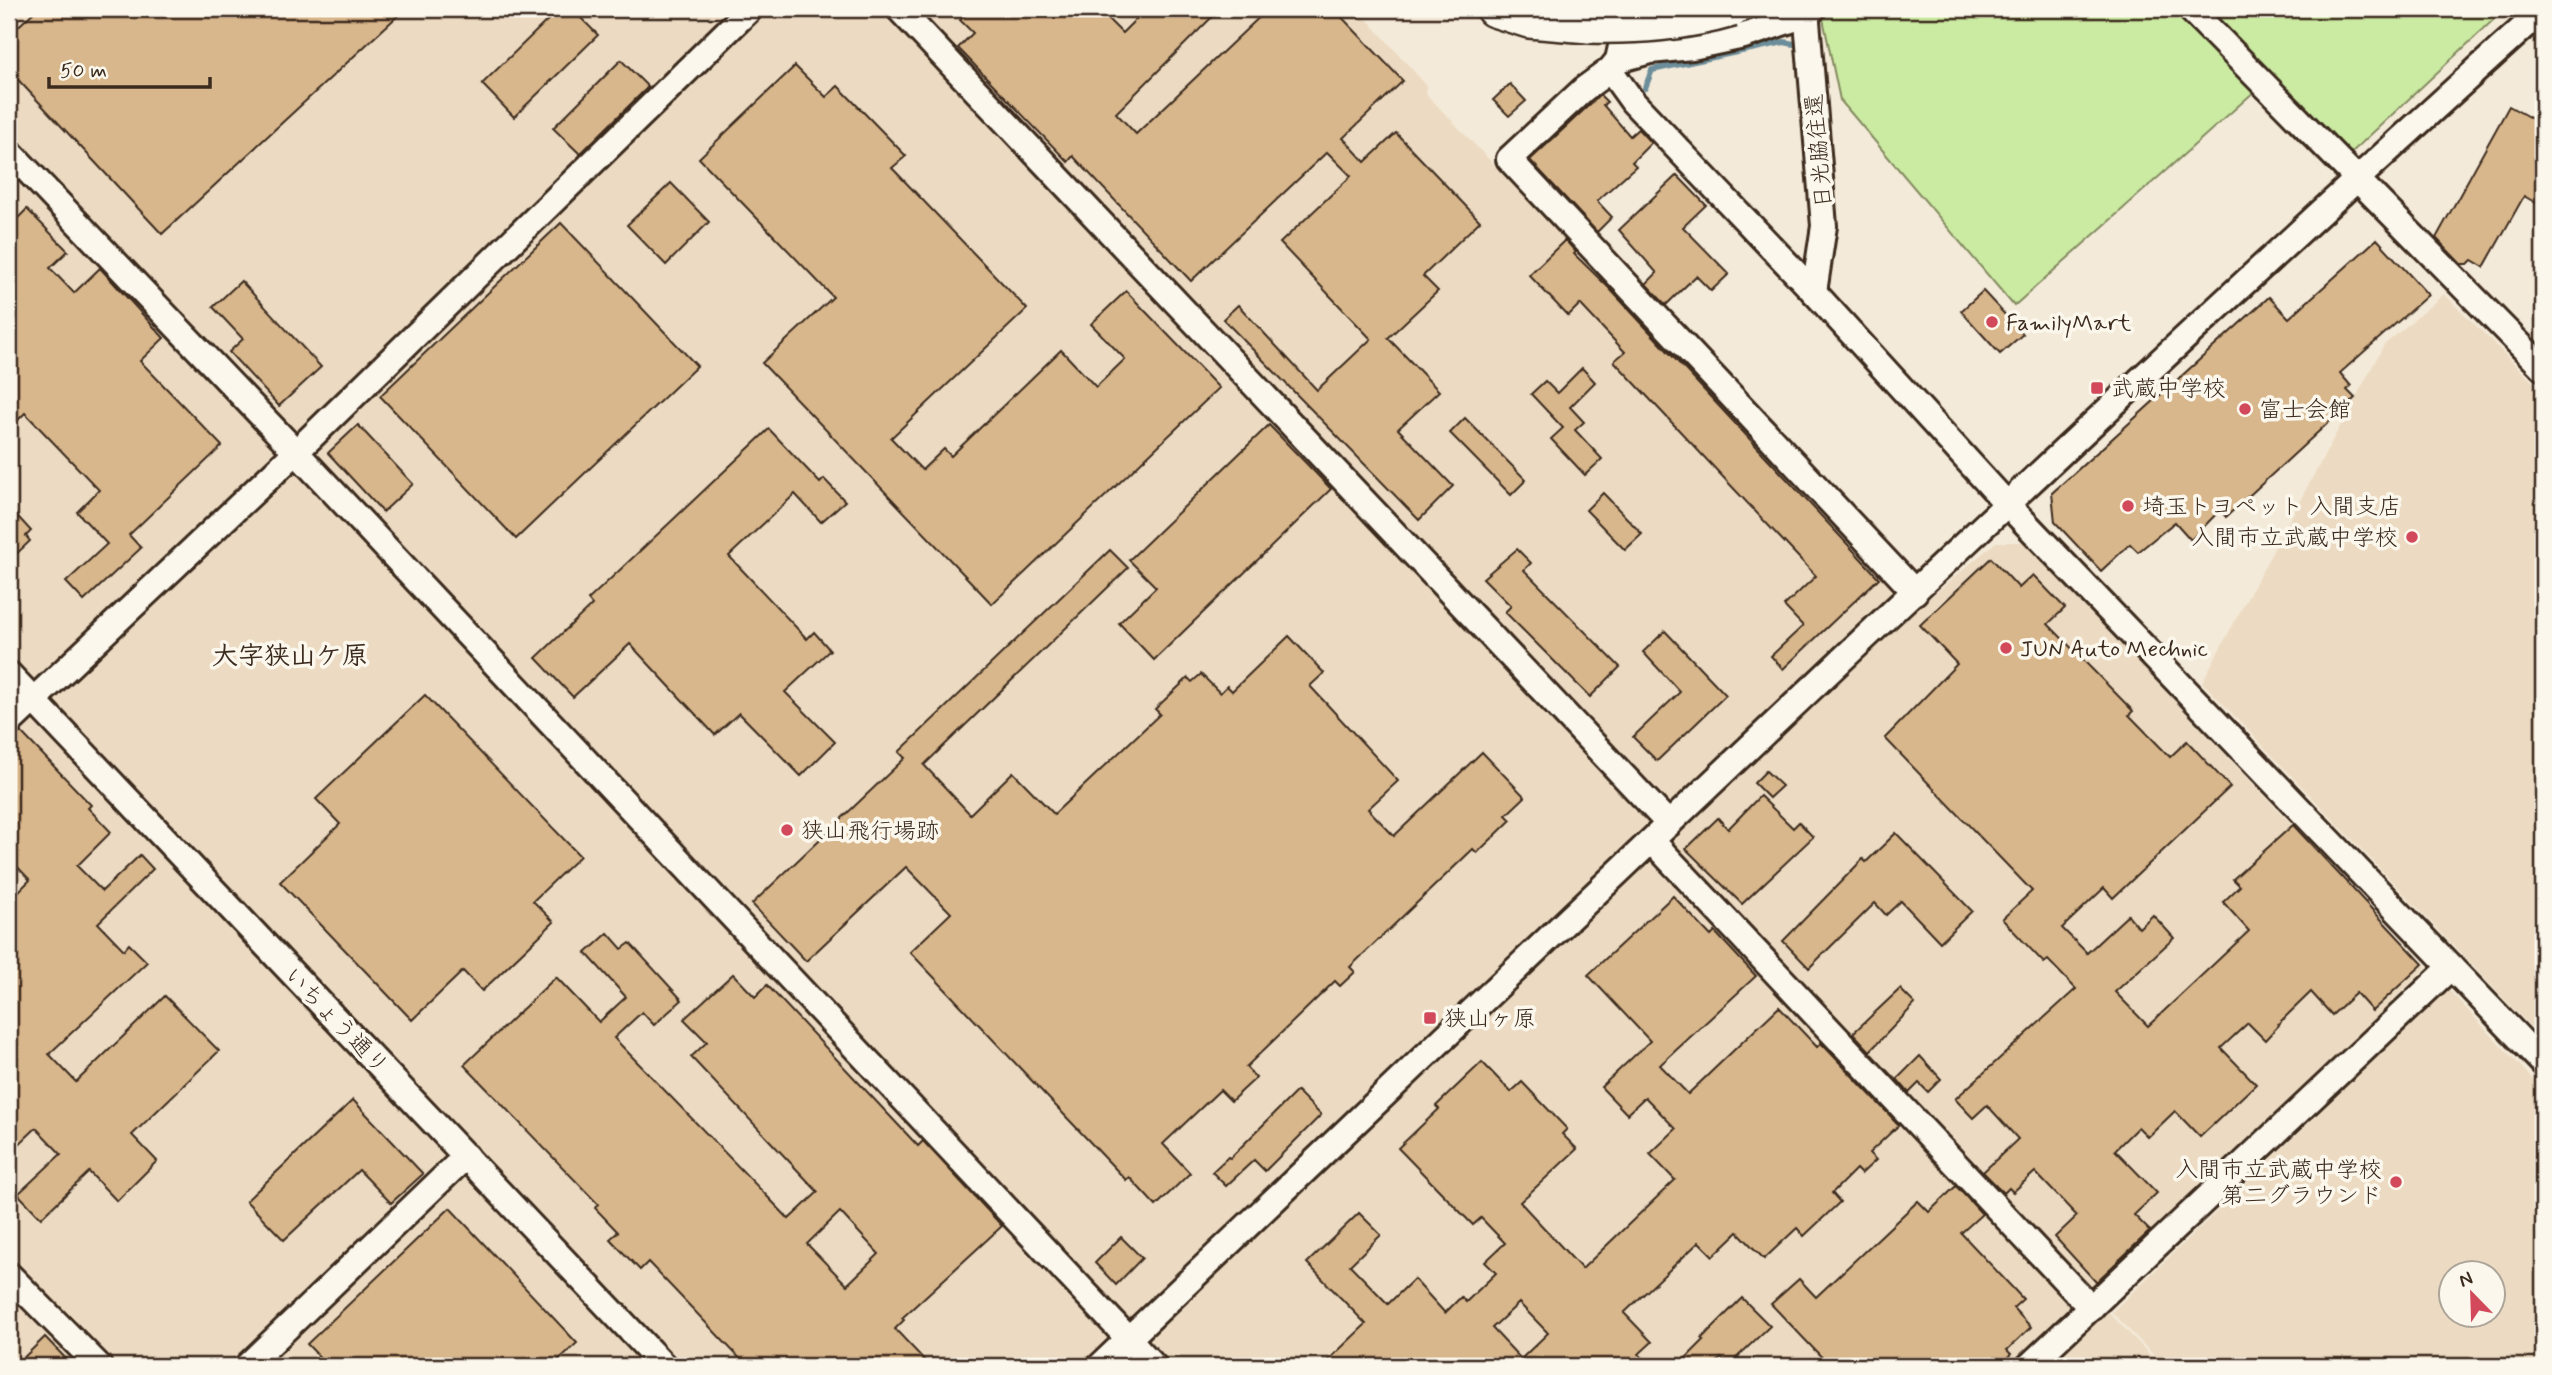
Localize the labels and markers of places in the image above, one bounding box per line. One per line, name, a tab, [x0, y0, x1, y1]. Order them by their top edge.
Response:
place label: FamilyMart	[2006, 309, 2132, 339]
marker: FamilyMart	[1984, 314, 2000, 330]
place label: 武蔵中学校	[2111, 375, 2226, 405]
marker: 武蔵中学校	[2089, 380, 2105, 396]
place label: 富士会館	[2259, 396, 2351, 426]
marker: 富士会館	[2237, 401, 2253, 417]
place label: 埼玉トヨペット 入間支店	[2142, 493, 2401, 523]
marker: 埼玉トヨペット 入間支店	[2120, 498, 2136, 514]
place label: 入間市立武蔵中学校	[2191, 524, 2398, 554]
marker: 入間市立武蔵中学校	[2404, 529, 2420, 545]
place label: JUN Auto Mechnic	[2020, 635, 2208, 665]
marker: JUN Auto Mechnic	[1998, 640, 2014, 656]
place label: 狭山飛行場跡	[801, 817, 939, 847]
marker: 狭山飛行場跡	[779, 822, 795, 838]
place label: 狭山ヶ原	[1444, 1005, 1536, 1035]
marker: 狭山ヶ原	[1422, 1010, 1438, 1026]
place label: 入間市立武蔵中学校 第二グラウンド	[2175, 1156, 2382, 1212]
marker: 入間市立武蔵中学校 第二グラウンド	[2388, 1174, 2404, 1190]

